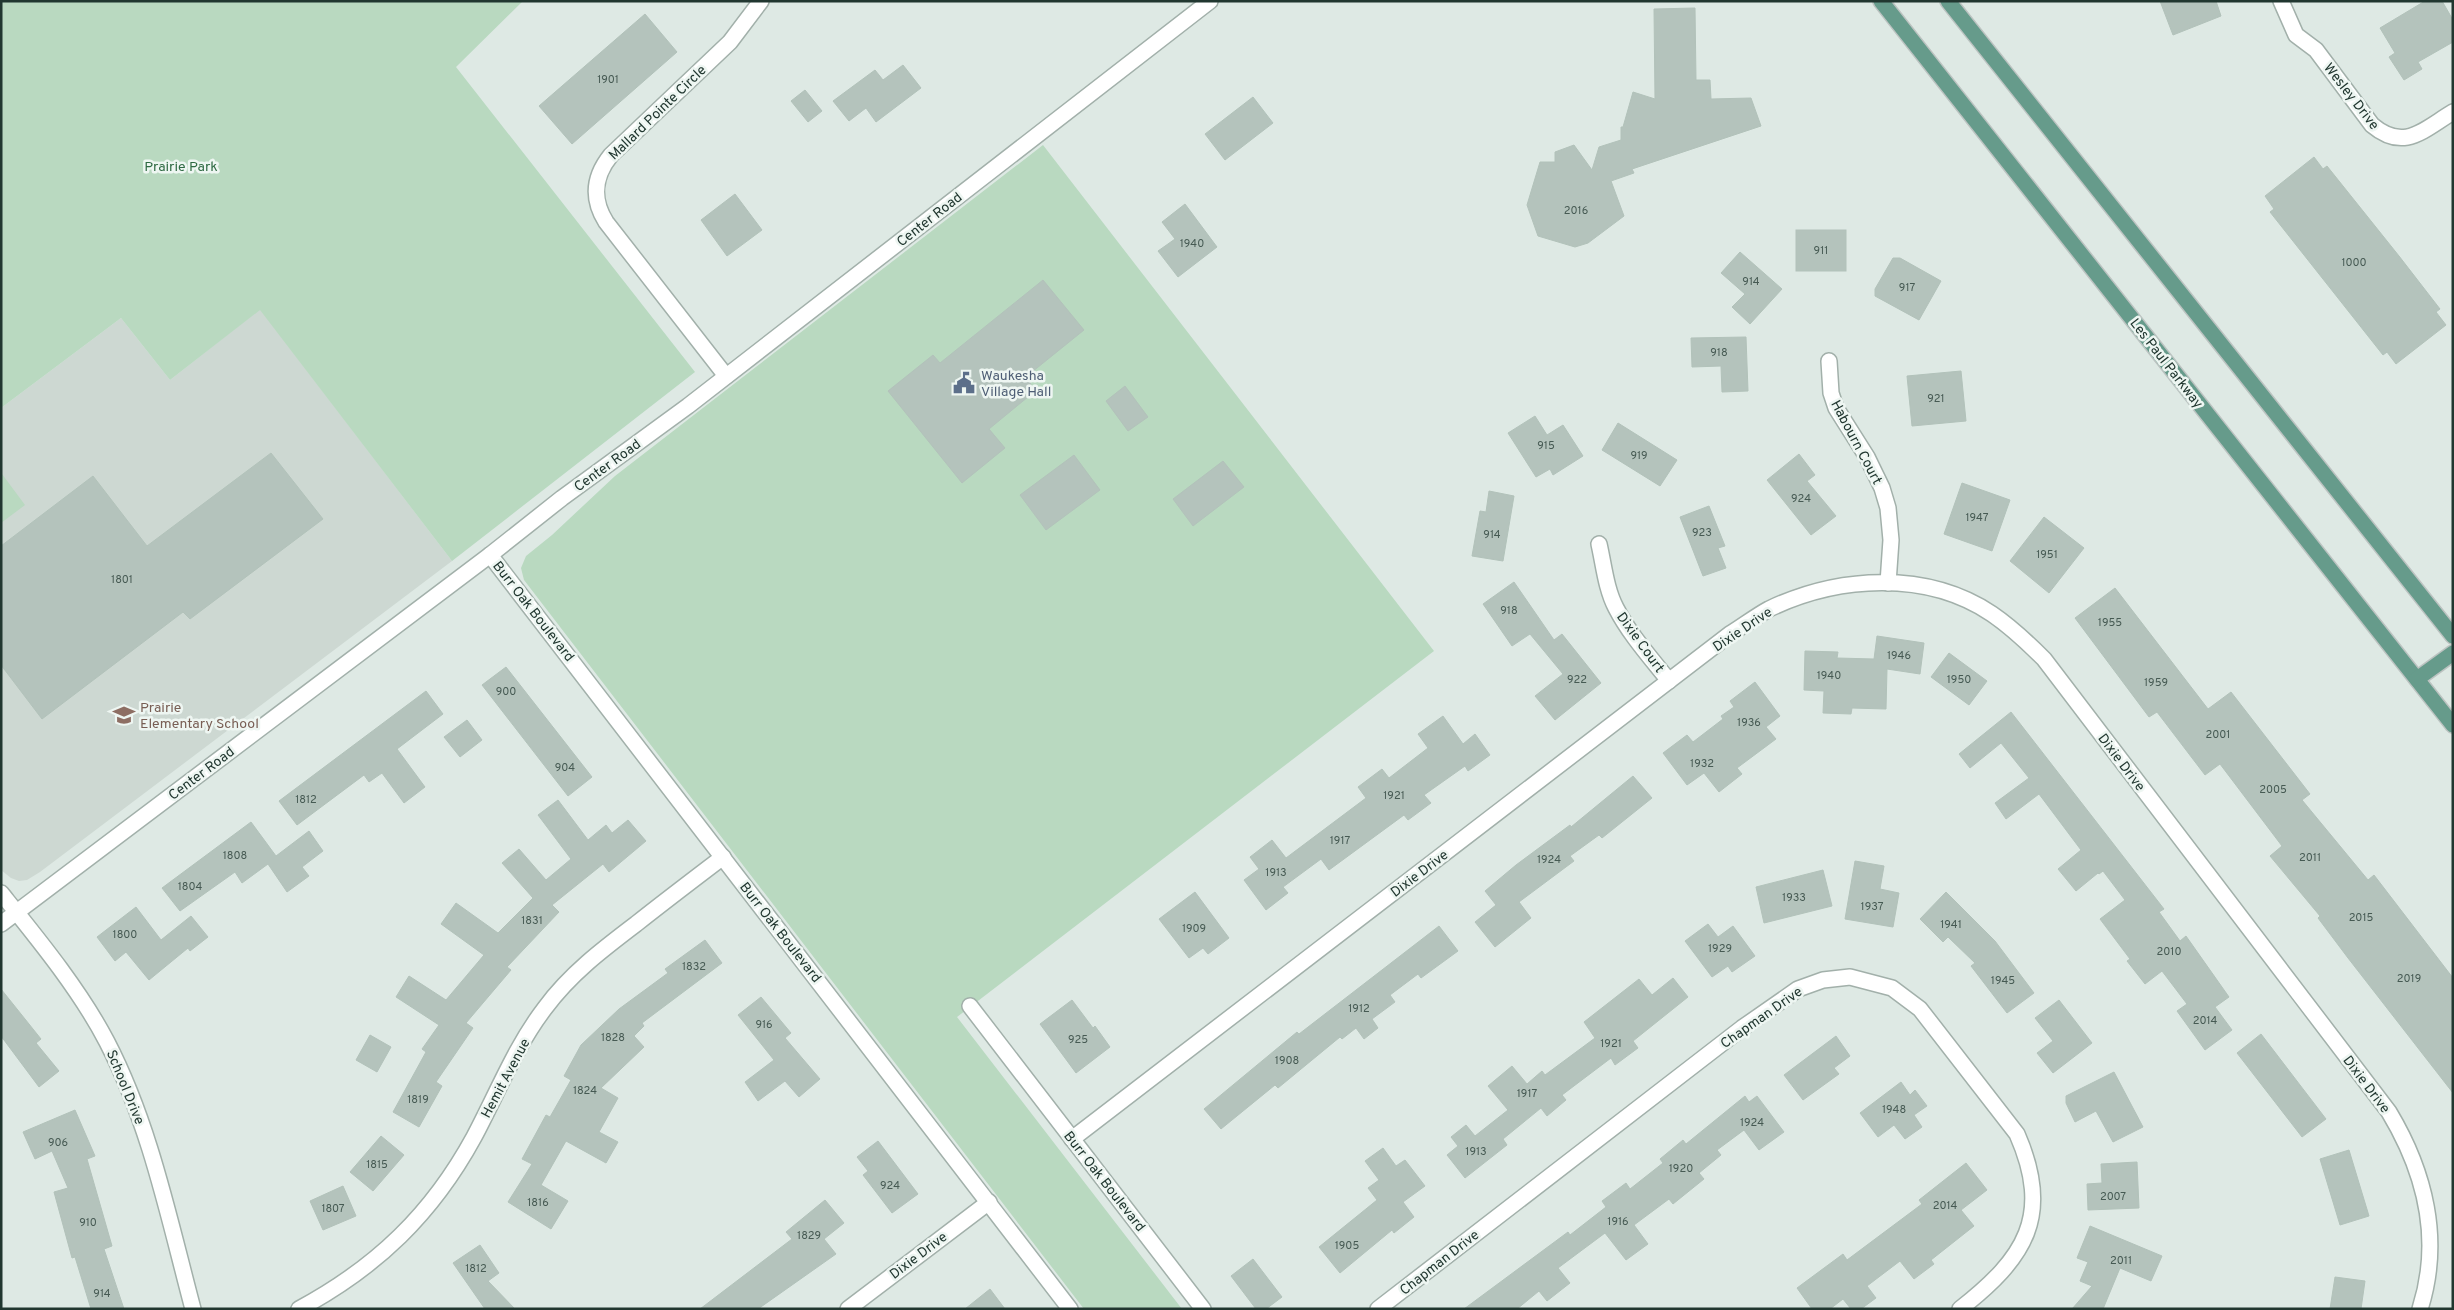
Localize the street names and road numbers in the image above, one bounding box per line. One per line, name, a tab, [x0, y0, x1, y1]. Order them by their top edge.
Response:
street label: Wesley Drive	[2319, 60, 2382, 134]
street label: Mallard Pointe Circle	[606, 62, 710, 164]
street label: Center Road	[894, 189, 966, 251]
street label: Les Paul Parkway	[2126, 316, 2206, 412]
street label: Habourn Court	[1826, 398, 1885, 488]
street label: Center Road	[571, 436, 645, 496]
street label: Burr Oak Boulevard	[488, 558, 577, 665]
street label: Dixie Drive	[1710, 604, 1776, 656]
street label: Dixie Court	[1612, 609, 1667, 676]
street label: Dixie Drive	[2094, 731, 2148, 795]
street label: Center Road	[165, 744, 238, 805]
street label: Dixie Drive	[1388, 847, 1452, 901]
street label: Burr Oak Boulevard	[735, 879, 824, 986]
street label: Chapman Drive	[1718, 984, 1806, 1053]
street label: Hemit Avenue	[478, 1036, 534, 1121]
street label: School Drive	[102, 1048, 147, 1127]
street label: Dixie Drive	[2339, 1053, 2393, 1117]
street label: Burr Oak Boulevard	[1059, 1128, 1148, 1235]
street label: Chapman Drive	[1397, 1227, 1483, 1299]
street label: Dixie Drive	[887, 1229, 951, 1283]

